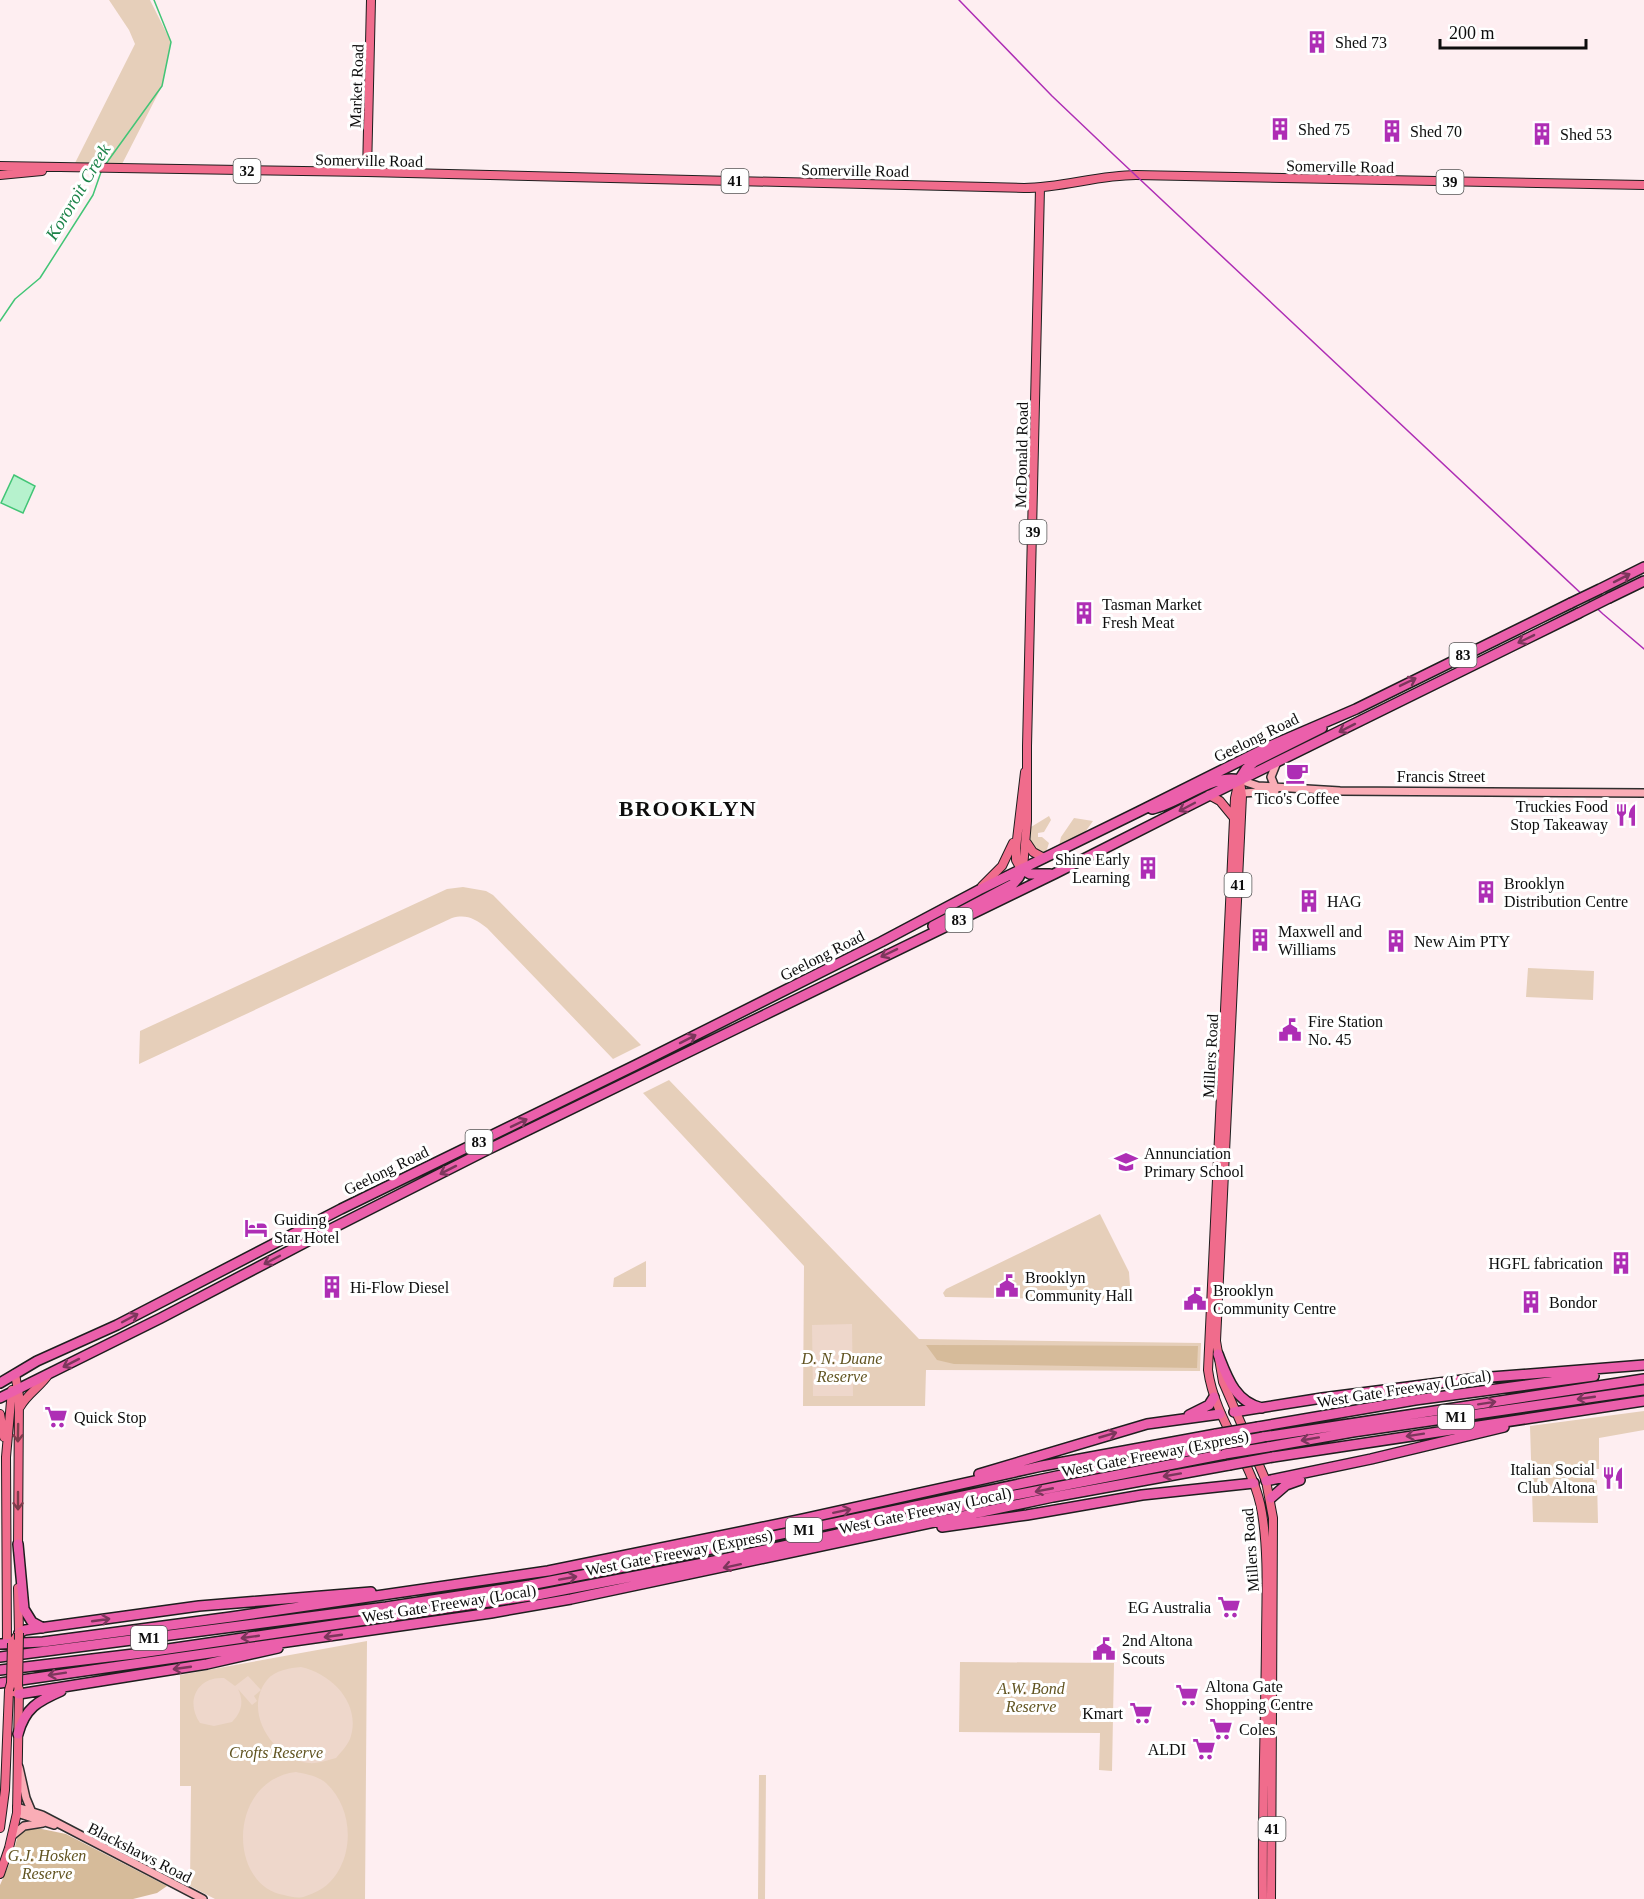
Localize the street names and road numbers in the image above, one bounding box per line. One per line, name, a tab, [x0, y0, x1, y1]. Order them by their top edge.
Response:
street label: Market Road	[347, 44, 366, 128]
street label: Somerville Road	[315, 151, 423, 170]
street label: Somerville Road	[1286, 157, 1394, 176]
road number: 32	[234, 159, 260, 183]
street label: Somerville Road	[801, 161, 909, 180]
road number: 41	[722, 169, 748, 193]
road number: 39	[1436, 170, 1464, 194]
street label: McDonald Road	[1012, 402, 1031, 508]
road number: 39	[1020, 520, 1046, 544]
road number: 83	[1450, 643, 1476, 667]
street label: Geelong Road	[1211, 710, 1302, 766]
street label: Francis Street	[1397, 768, 1486, 785]
road number: 41	[1224, 873, 1252, 897]
road number: 83	[946, 908, 972, 932]
street label: Geelong Road	[777, 927, 868, 985]
street label: Millers Road	[1200, 1014, 1221, 1098]
road number: 83	[466, 1130, 492, 1154]
street label: Geelong Road	[341, 1143, 432, 1199]
street label: West Gate Freeway (Local)	[1316, 1366, 1492, 1412]
road number: M1	[1438, 1405, 1474, 1429]
street label: West Gate Freeway (Express)	[1060, 1427, 1250, 1481]
street label: West Gate Freeway (Local)	[837, 1484, 1013, 1538]
street label: Millers Road	[1239, 1507, 1262, 1592]
road number: M1	[786, 1518, 822, 1542]
street label: West Gate Freeway (Express)	[584, 1526, 774, 1580]
street label: West Gate Freeway (Local)	[361, 1581, 537, 1627]
road number: M1	[131, 1626, 167, 1650]
road number: 41	[1258, 1817, 1286, 1841]
street label: Blackshaws Road	[85, 1819, 195, 1886]

